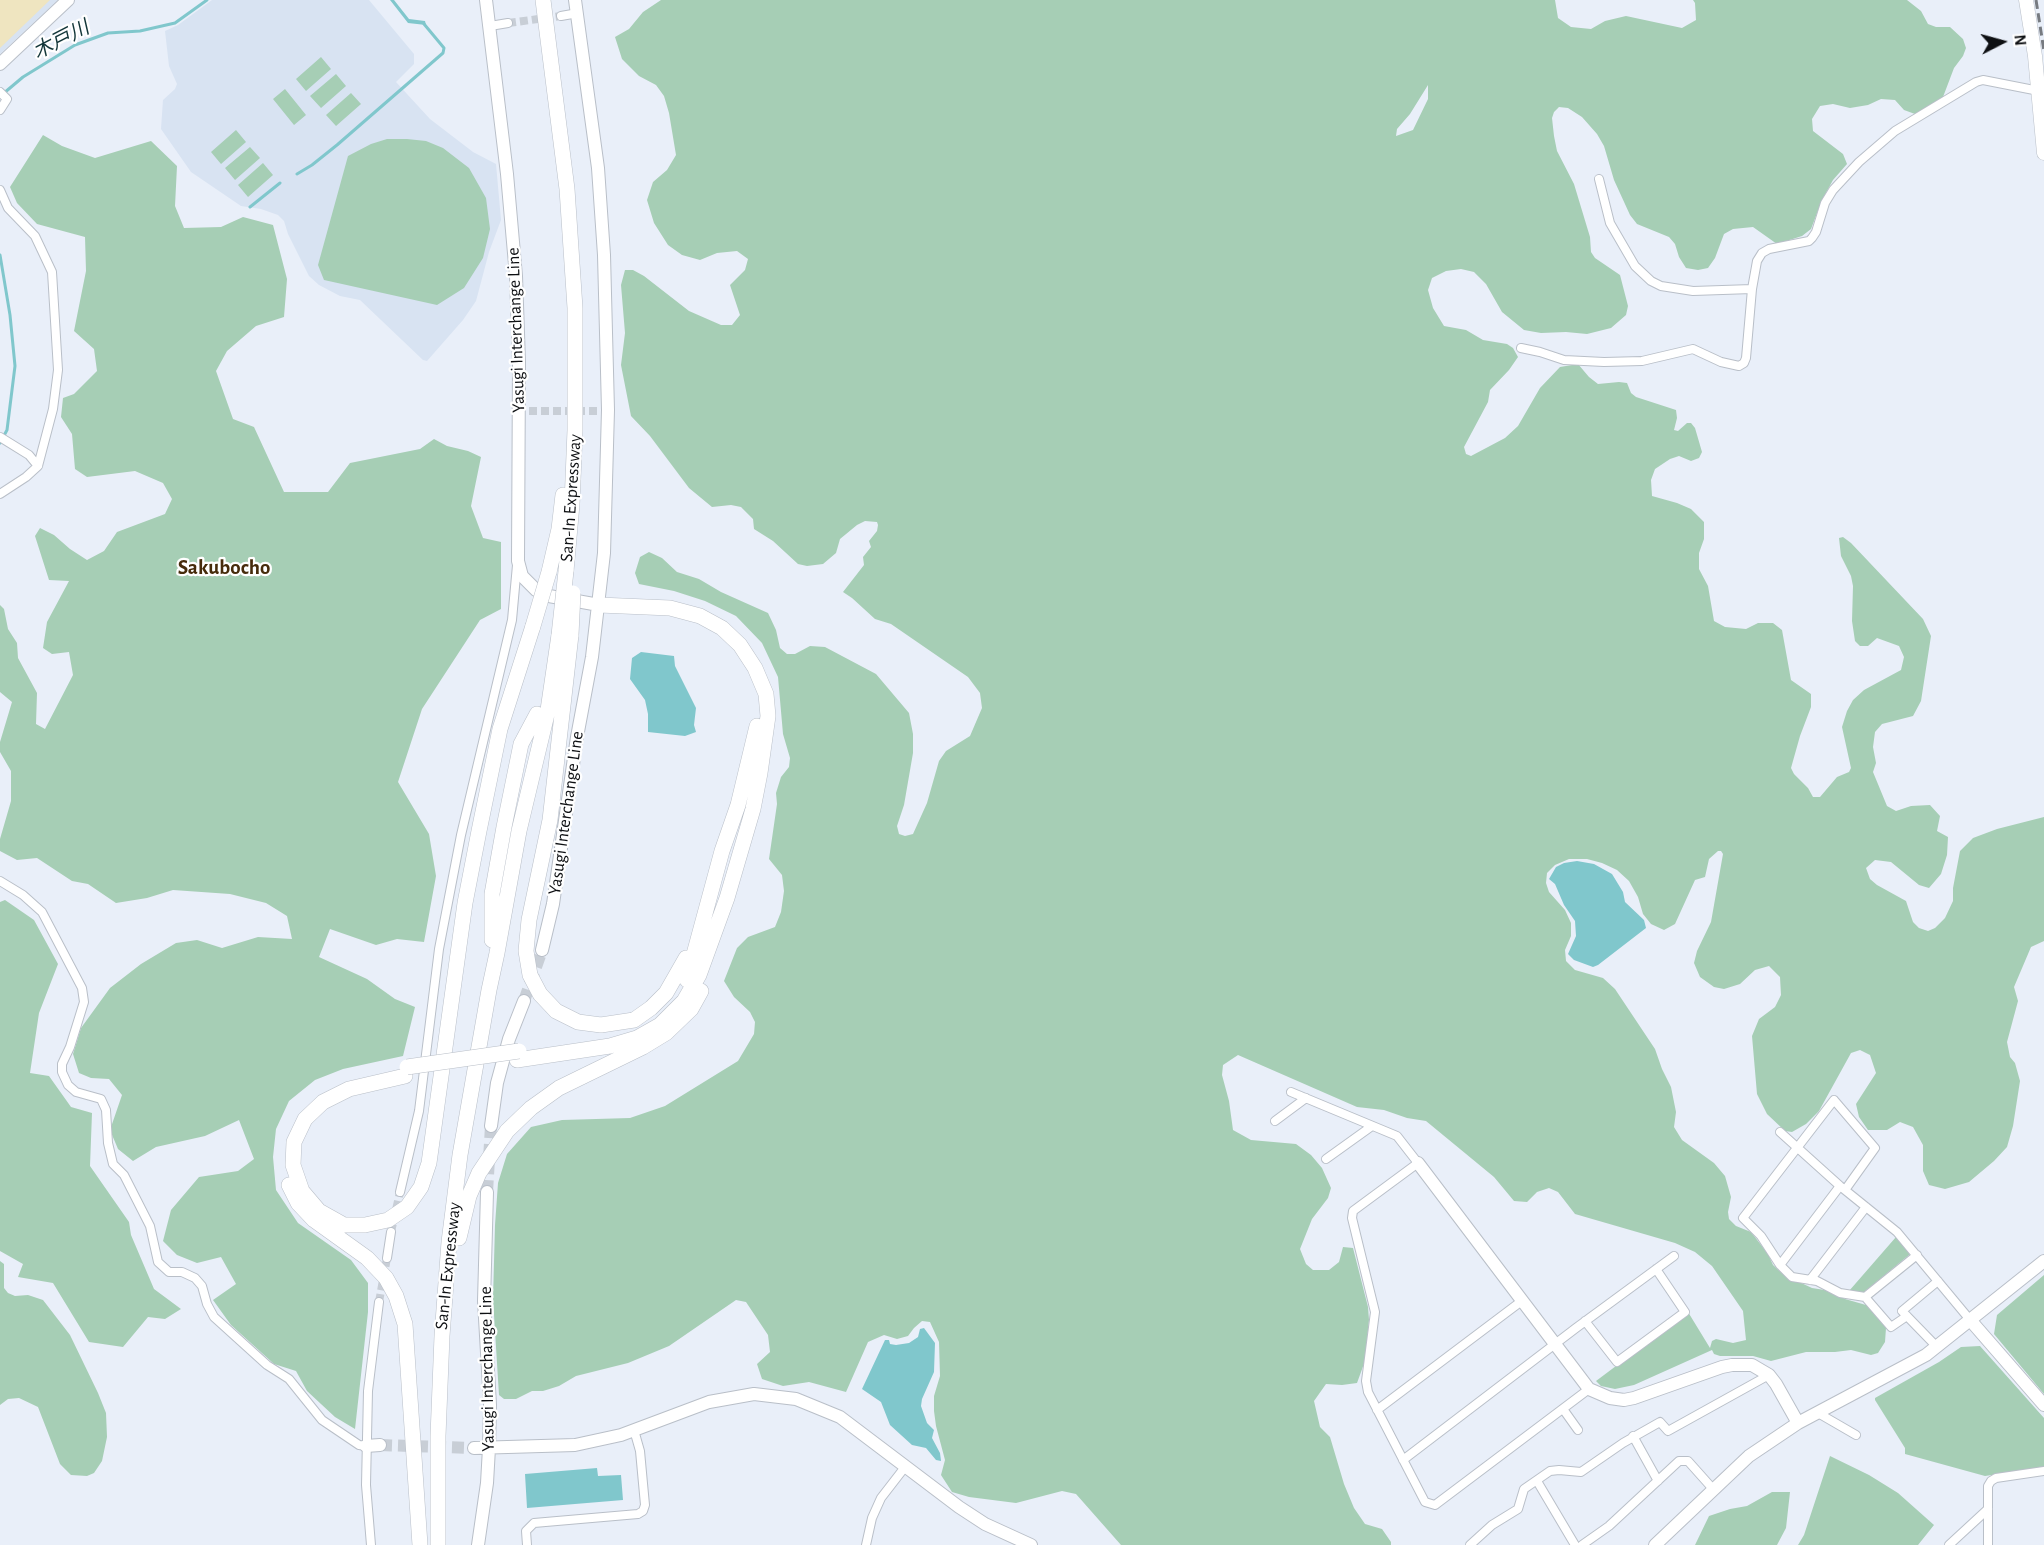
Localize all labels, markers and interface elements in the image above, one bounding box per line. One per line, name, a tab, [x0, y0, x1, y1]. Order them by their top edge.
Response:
north arrow	[1972, 12, 2032, 72]
water label: 木戸川	[29, 16, 93, 64]
text: N	[2011, 34, 2028, 46]
street label: Yasugi Interchange Line	[502, 247, 530, 413]
street label: San-In Expressway	[556, 433, 586, 563]
district label: Sakubocho	[178, 555, 270, 581]
street label: Yasugi Interchange Line	[544, 730, 588, 896]
street label: San-In Expressway	[431, 1201, 465, 1331]
street label: Yasugi Interchange Line	[475, 1286, 499, 1452]

